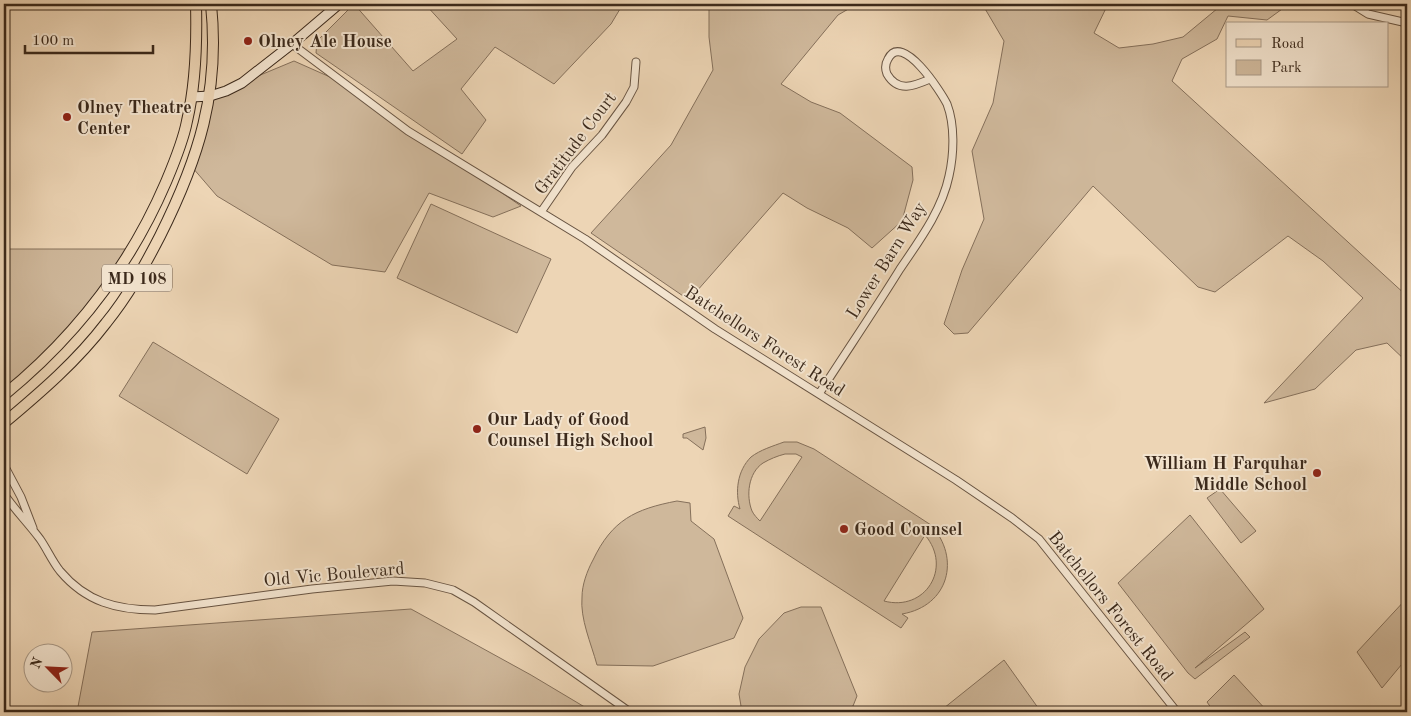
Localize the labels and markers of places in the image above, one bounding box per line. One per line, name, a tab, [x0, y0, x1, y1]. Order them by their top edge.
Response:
place label: Olney Ale House	[258, 33, 392, 51]
marker: Olney Ale House	[242, 35, 254, 47]
place label: Olney Theatre Center	[77, 99, 192, 138]
marker: Olney Theatre Center	[61, 111, 73, 123]
place label: Our Lady of Good Counsel High School	[487, 411, 654, 450]
marker: Our Lady of Good Counsel High School	[471, 423, 483, 435]
place label: William H Farquhar Middle School	[1144, 455, 1307, 494]
marker: William H Farquhar Middle School	[1311, 467, 1323, 479]
place label: Good Counsel	[854, 521, 963, 539]
marker: Good Counsel	[838, 523, 850, 535]

